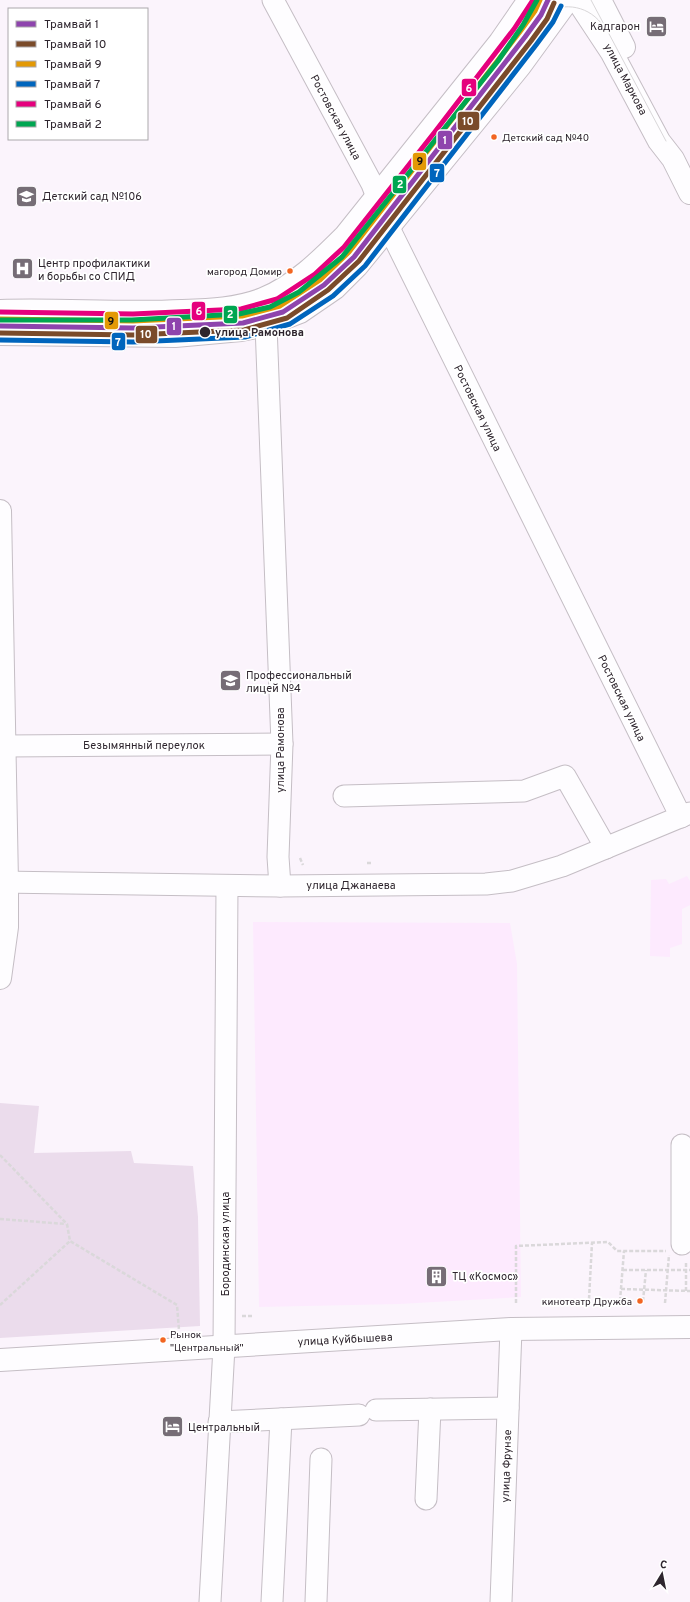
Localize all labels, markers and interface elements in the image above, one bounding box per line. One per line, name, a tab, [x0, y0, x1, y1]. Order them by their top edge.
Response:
legend	[8, 8, 148, 140]
hotel icon: Кадгарон	[643, 13, 669, 39]
text: Трамвай 1	[44, 17, 99, 33]
place label: Кадгарон	[590, 20, 640, 34]
text: Трамвай 10	[44, 37, 107, 53]
street label: улица Маркова	[600, 41, 650, 118]
text: Трамвай 9	[44, 57, 102, 73]
street label: Ростовская улица	[307, 73, 364, 163]
text: Трамвай 7	[44, 77, 100, 93]
line badge: 6	[461, 78, 477, 97]
text: 6	[466, 82, 473, 96]
text: Трамвай 6	[44, 97, 102, 113]
line badge: 10	[457, 111, 480, 131]
text: 10	[462, 115, 474, 129]
text: Трамвай 2	[44, 117, 102, 133]
line badge: 1	[437, 130, 453, 150]
marker: Детский сад №40	[489, 132, 499, 142]
place label: Детский сад №40	[502, 132, 589, 145]
text: 1	[443, 134, 447, 148]
line badge: 9	[412, 152, 427, 171]
text: 9	[417, 155, 424, 169]
line badge: 7	[429, 163, 445, 183]
text: 7	[434, 167, 440, 181]
line badge: 2	[392, 175, 407, 194]
text: 2	[397, 178, 403, 192]
school or university icon: Детский сад №106	[14, 183, 40, 209]
place label: Детский сад №106	[42, 190, 142, 204]
hospital icon: Центр профилактики и борьбы со СПИД	[9, 256, 35, 282]
place label: Центр профилактики и борьбы со СПИД	[38, 257, 150, 284]
place label: магород Домир	[207, 266, 282, 279]
marker: магород Домир	[285, 266, 295, 276]
line badge: 6	[191, 301, 206, 321]
text: 6	[196, 305, 203, 319]
line badge: 2	[223, 305, 238, 324]
text: 2	[227, 308, 233, 322]
line badge: 9	[104, 311, 119, 330]
text: 9	[108, 315, 115, 329]
line badge: 1	[166, 317, 182, 336]
text: 1	[172, 320, 176, 334]
line badge: 10	[135, 325, 158, 344]
marker: улица Рамонова	[198, 325, 212, 339]
place label: улица Рамонова	[215, 326, 304, 340]
text: 10	[140, 328, 152, 342]
line badge: 7	[111, 332, 126, 351]
text: 7	[115, 336, 121, 350]
street label: Ростовская улица	[450, 363, 504, 454]
street label: Ростовская улица	[594, 653, 648, 744]
school or university icon: Профессиональный лицей №4	[217, 668, 243, 694]
place label: Профессиональный лицей №4	[246, 669, 352, 696]
street label: улица Рамонова	[274, 707, 288, 793]
street label: Безымянный переулок	[83, 739, 205, 753]
street label: улица Джанаева	[306, 879, 396, 893]
street label: Бородинская улица	[219, 1192, 233, 1296]
building icon: ТЦ «Космос»	[423, 1263, 449, 1289]
place label: ТЦ «Космос»	[452, 1270, 518, 1284]
place label: кинотеатр Дружба	[542, 1296, 632, 1309]
marker: кинотеатр Дружба	[635, 1296, 645, 1306]
place label: Рынок "Центральный"	[170, 1329, 244, 1355]
street label: улица Куйбышева	[297, 1331, 393, 1349]
marker: Рынок "Центральный"	[158, 1335, 168, 1345]
hotel icon: Центральный	[159, 1414, 185, 1440]
place label: Центральный	[188, 1421, 260, 1435]
street label: улица Фрунзе	[499, 1429, 515, 1503]
north arrow	[642, 1554, 682, 1594]
text: С	[659, 1558, 668, 1573]

